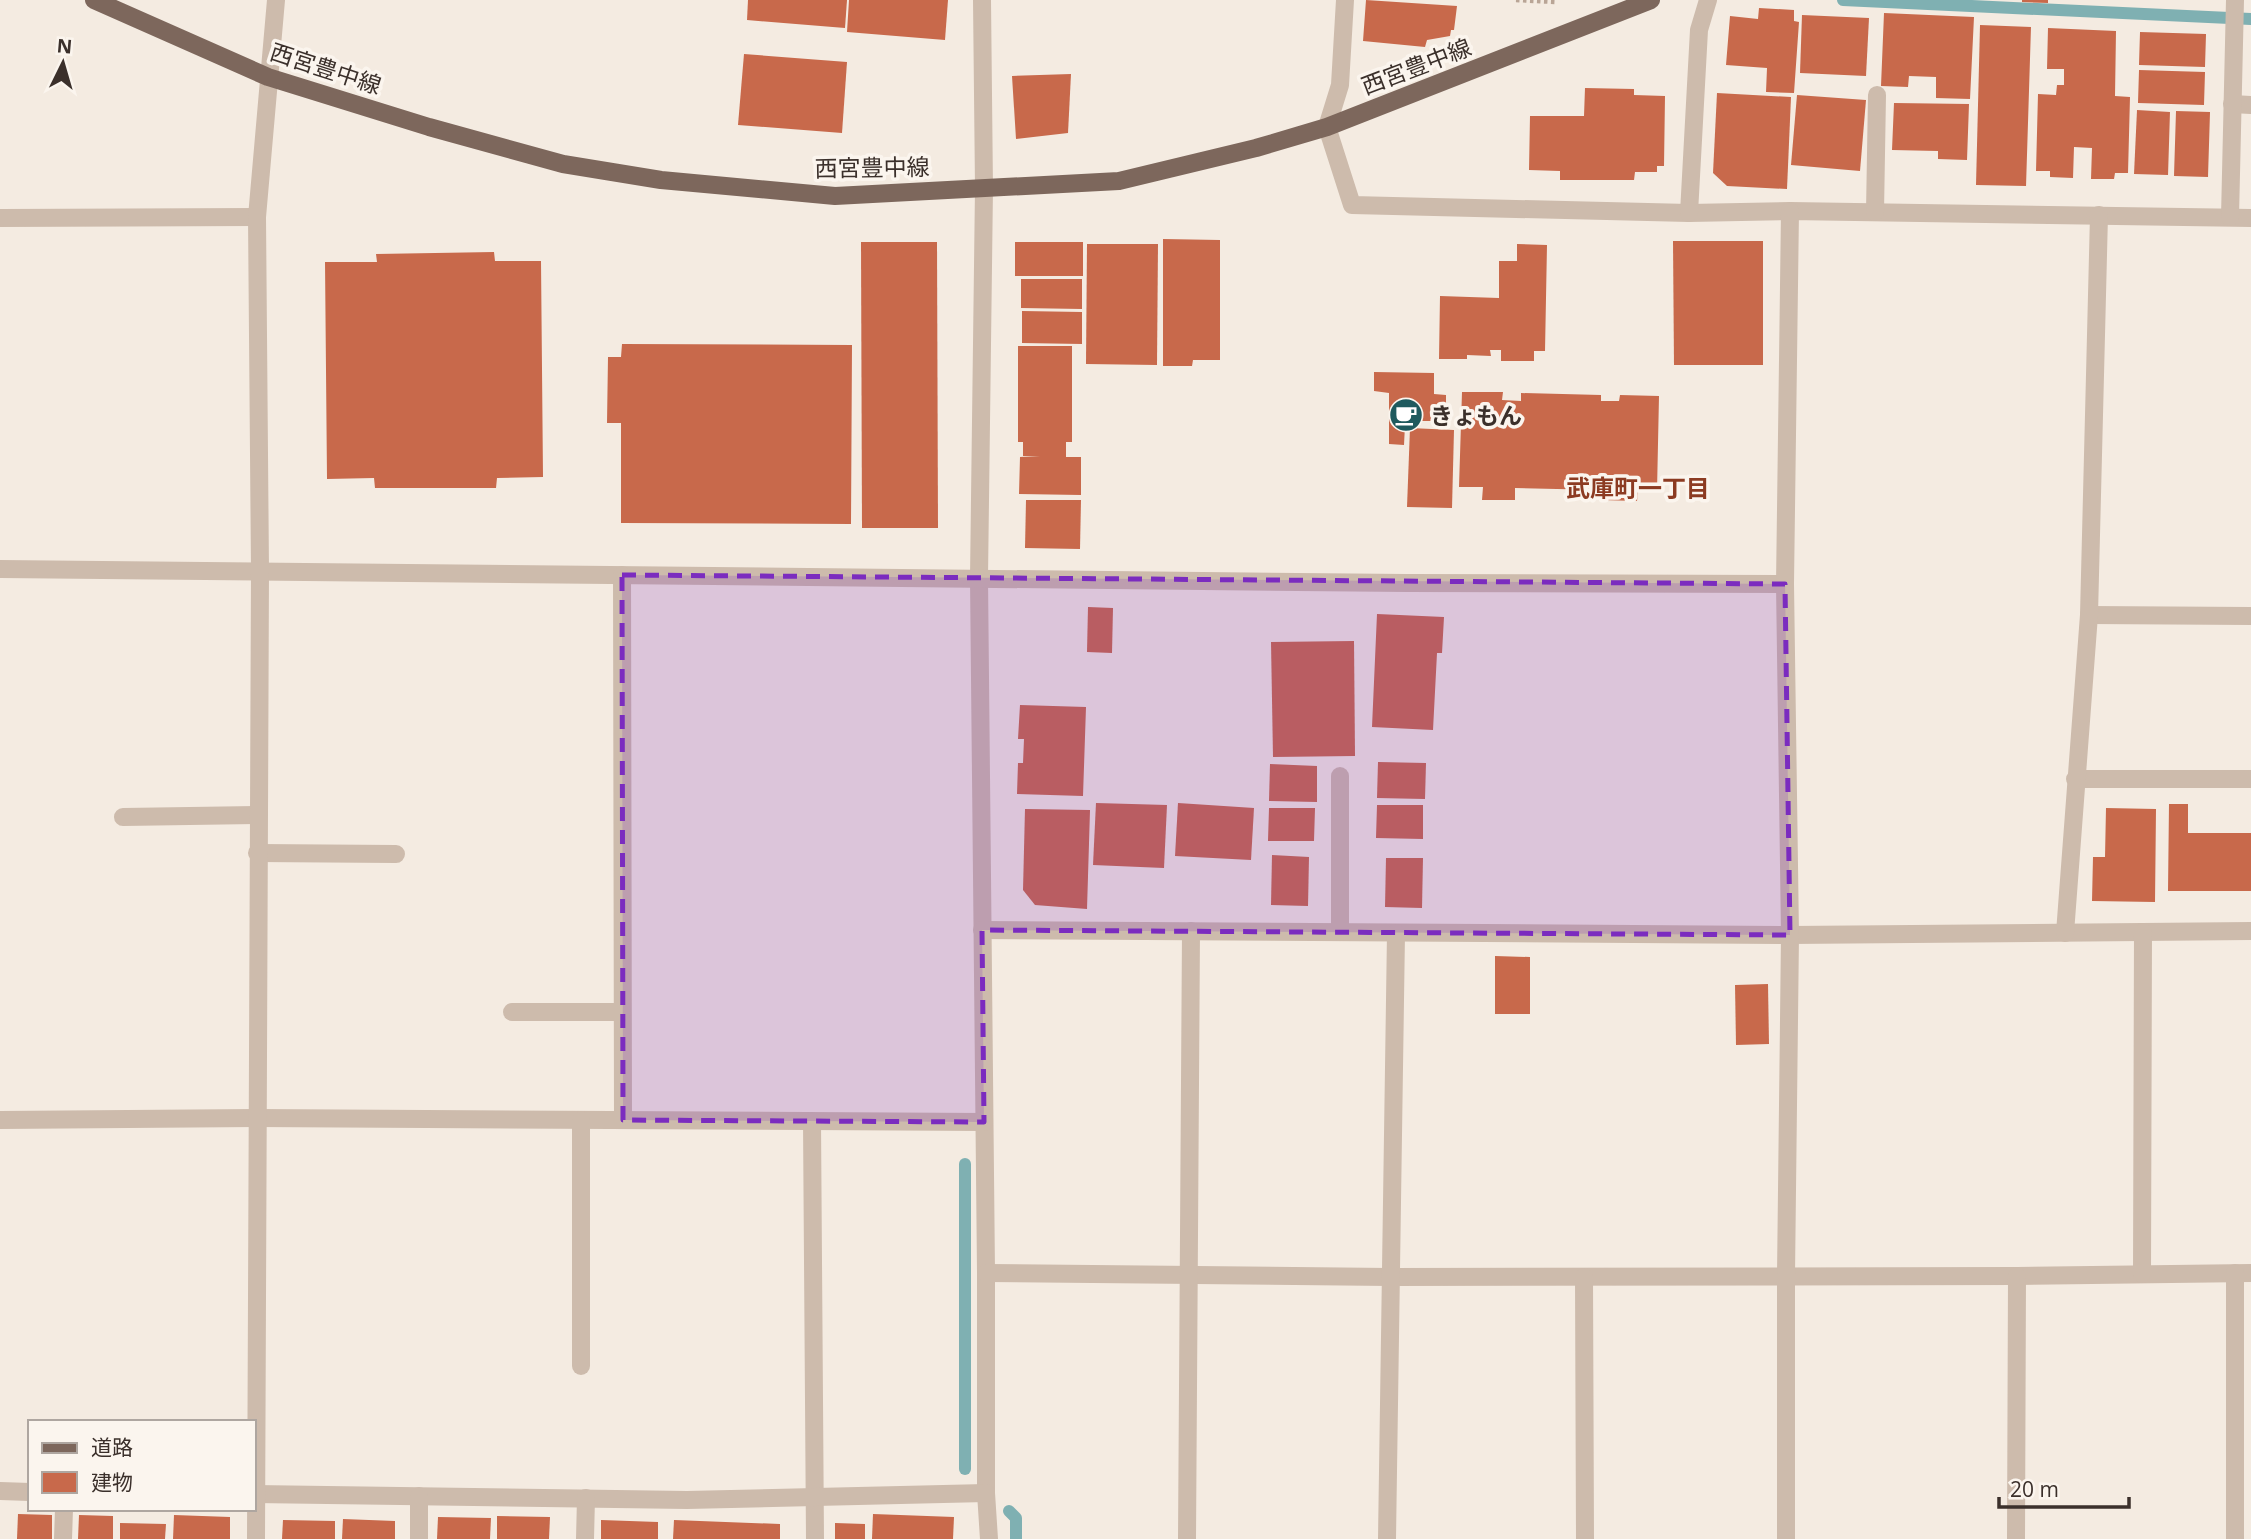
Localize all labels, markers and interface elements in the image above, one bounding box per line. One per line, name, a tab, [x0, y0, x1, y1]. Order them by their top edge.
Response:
north arrow	[28, 28, 98, 98]
street label: 西宮豊中線	[1357, 30, 1475, 102]
text: N	[56, 32, 73, 60]
street label: 西宮豊中線	[266, 35, 386, 101]
street label: 西宮豊中線	[814, 150, 930, 184]
cafe icon: きょもん	[1387, 396, 1425, 434]
place label: きょもん	[1430, 399, 1522, 431]
district label: 武庫町一丁目	[1566, 471, 1710, 504]
legend	[28, 1420, 256, 1511]
text: 道路	[91, 1433, 133, 1461]
scale bar	[1999, 1466, 2128, 1510]
text: 建物	[91, 1468, 133, 1496]
text: 20 m	[2010, 1475, 2059, 1503]

